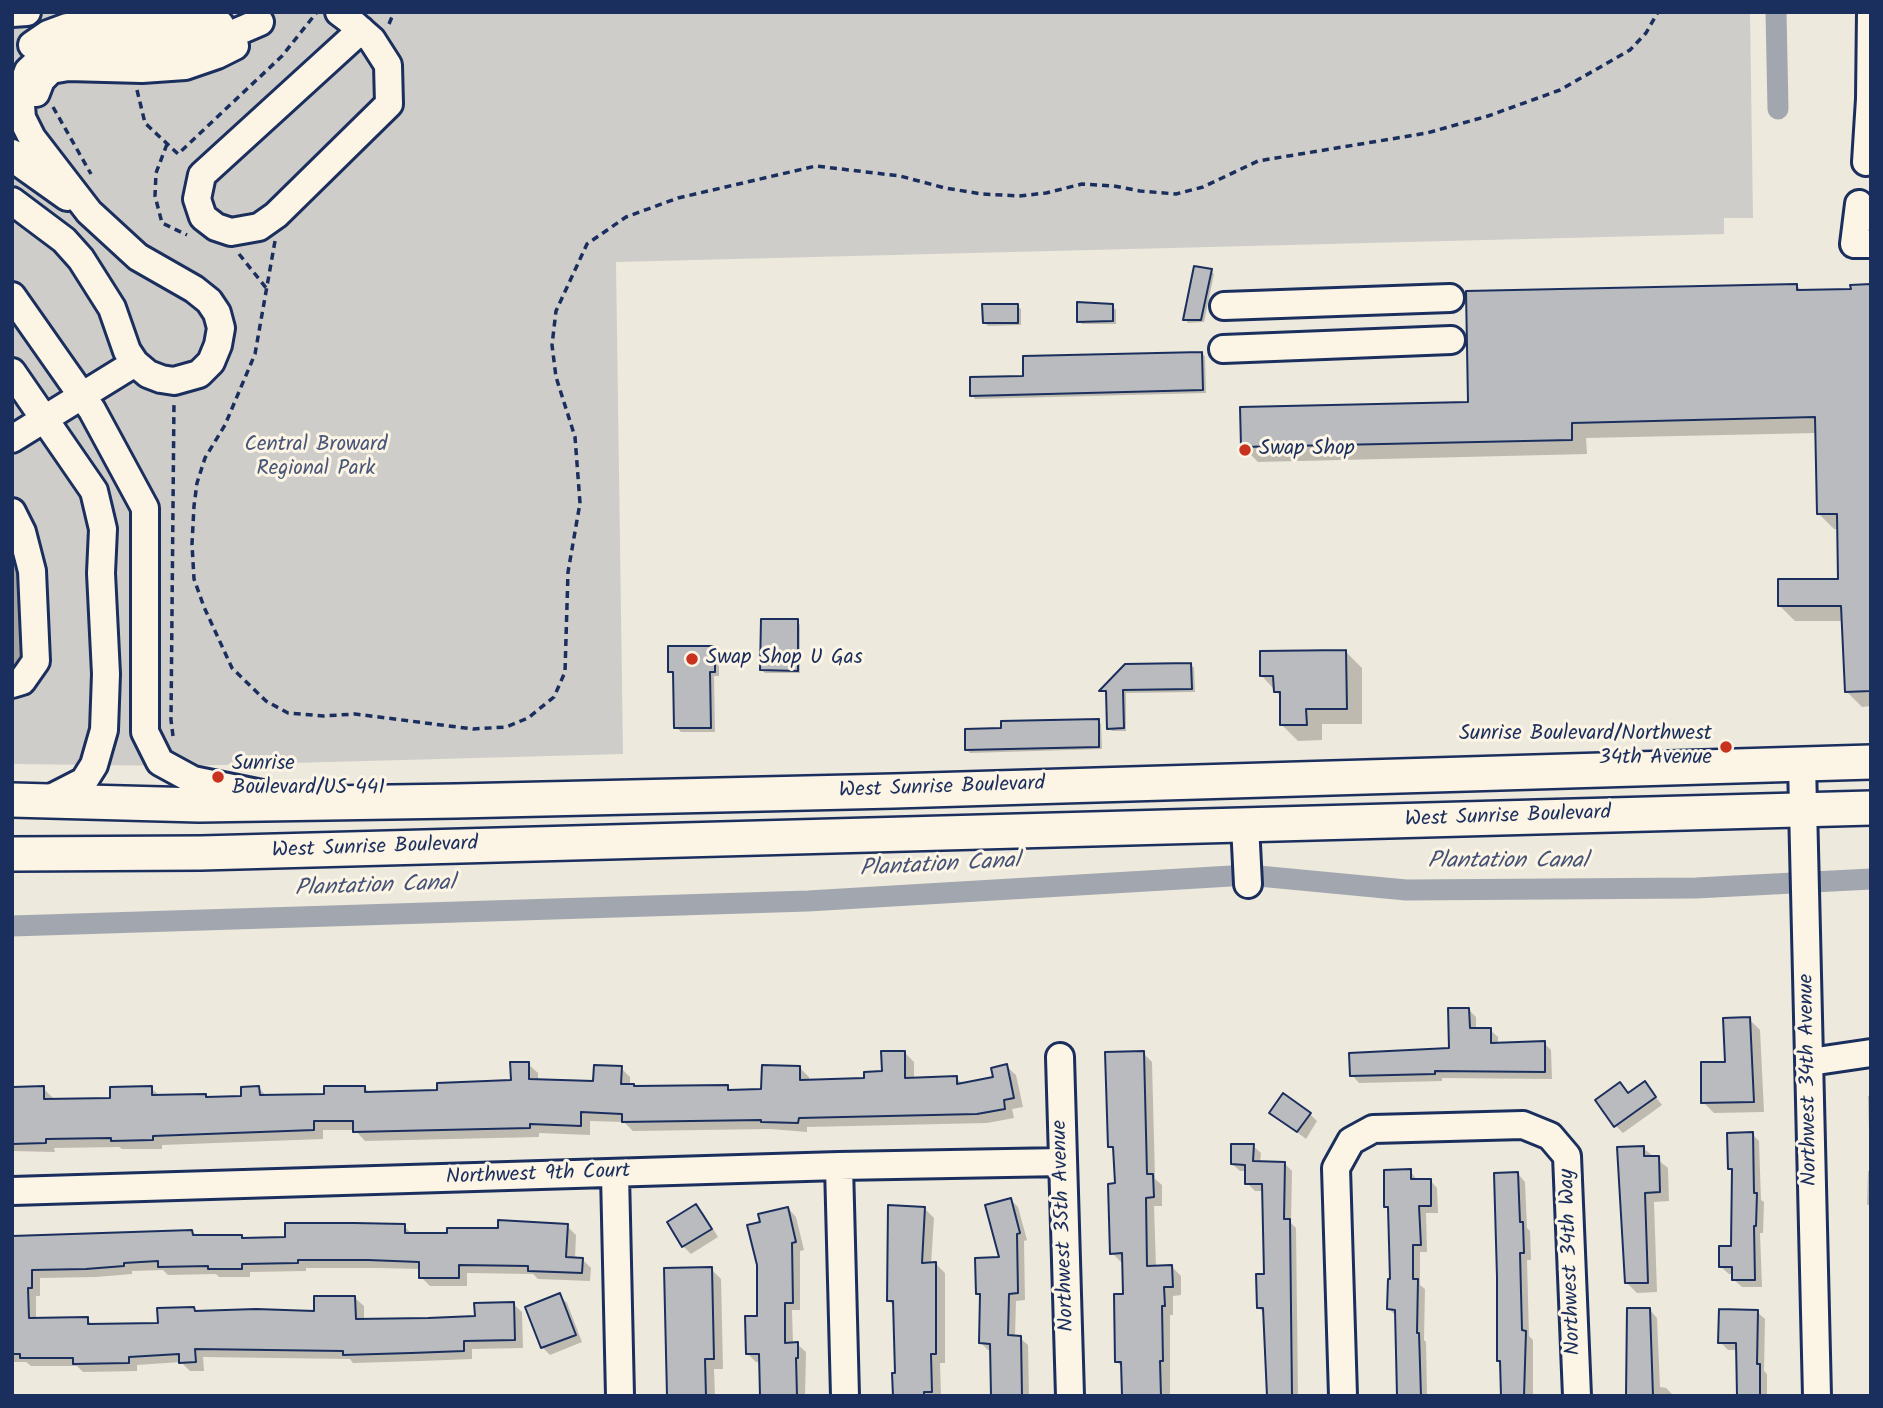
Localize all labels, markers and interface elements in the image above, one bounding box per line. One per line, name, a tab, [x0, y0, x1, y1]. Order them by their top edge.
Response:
park label: Central Broward Regional Park	[245, 433, 387, 483]
place label: Swap Shop	[1259, 437, 1355, 463]
marker: Swap Shop	[1237, 442, 1253, 458]
place label: Swap Shop U Gas	[706, 646, 863, 672]
marker: Swap Shop U Gas	[684, 651, 700, 667]
place label: Sunrise Boulevard/Northwest 34th Avenue	[1459, 722, 1712, 772]
marker: Sunrise Boulevard/Northwest 34th Avenue	[1718, 739, 1734, 755]
place label: Sunrise Boulevard/US 441	[232, 752, 385, 802]
marker: Sunrise Boulevard/US 441	[210, 769, 226, 785]
street label: West Sunrise Boulevard	[838, 773, 1046, 805]
street label: West Sunrise Boulevard	[1404, 802, 1612, 834]
street label: West Sunrise Boulevard	[271, 833, 479, 865]
water label: Plantation Canal	[859, 849, 1021, 885]
water label: Plantation Canal	[1428, 849, 1588, 877]
water label: Plantation Canal	[294, 871, 456, 905]
street label: Northwest 34th Avenue	[1796, 974, 1824, 1186]
street label: Northwest 35th Avenue	[1049, 1120, 1081, 1332]
street label: Northwest 9th Court	[445, 1160, 631, 1192]
street label: Northwest 34th Way	[1556, 1168, 1588, 1356]

